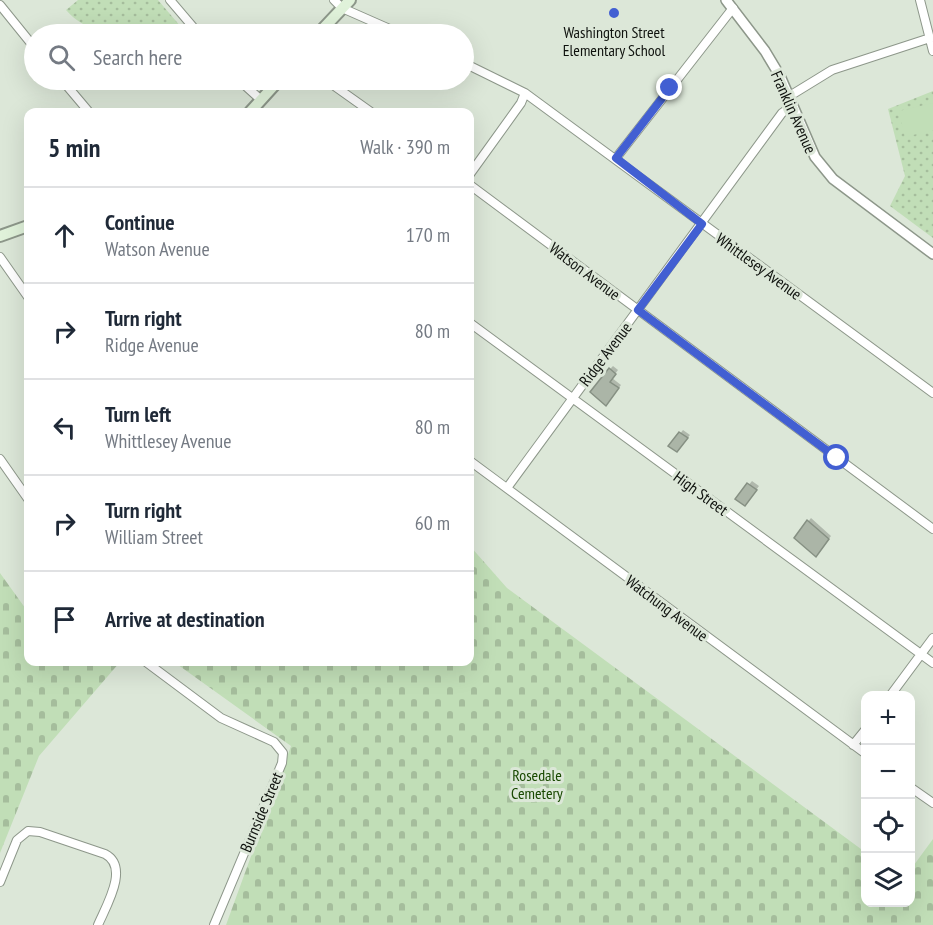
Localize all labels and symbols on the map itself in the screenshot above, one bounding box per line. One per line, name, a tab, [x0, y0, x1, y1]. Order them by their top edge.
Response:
marker: Washington Street Elementary School	[607, 6, 621, 20]
place label: Washington Street Elementary School	[563, 22, 666, 60]
street label: Franklin Avenue	[767, 68, 821, 156]
route end	[656, 74, 682, 100]
street label: Whittlesey Avenue	[712, 228, 806, 304]
street label: Watson Avenue	[546, 238, 624, 304]
street label: Ridge Avenue	[574, 318, 636, 390]
route start	[823, 444, 849, 470]
street label: High Street	[670, 467, 733, 520]
street label: Watchung Avenue	[622, 571, 712, 645]
park label: Rosedale Cemetery	[511, 765, 563, 803]
street label: Burnside Street	[235, 769, 287, 855]

